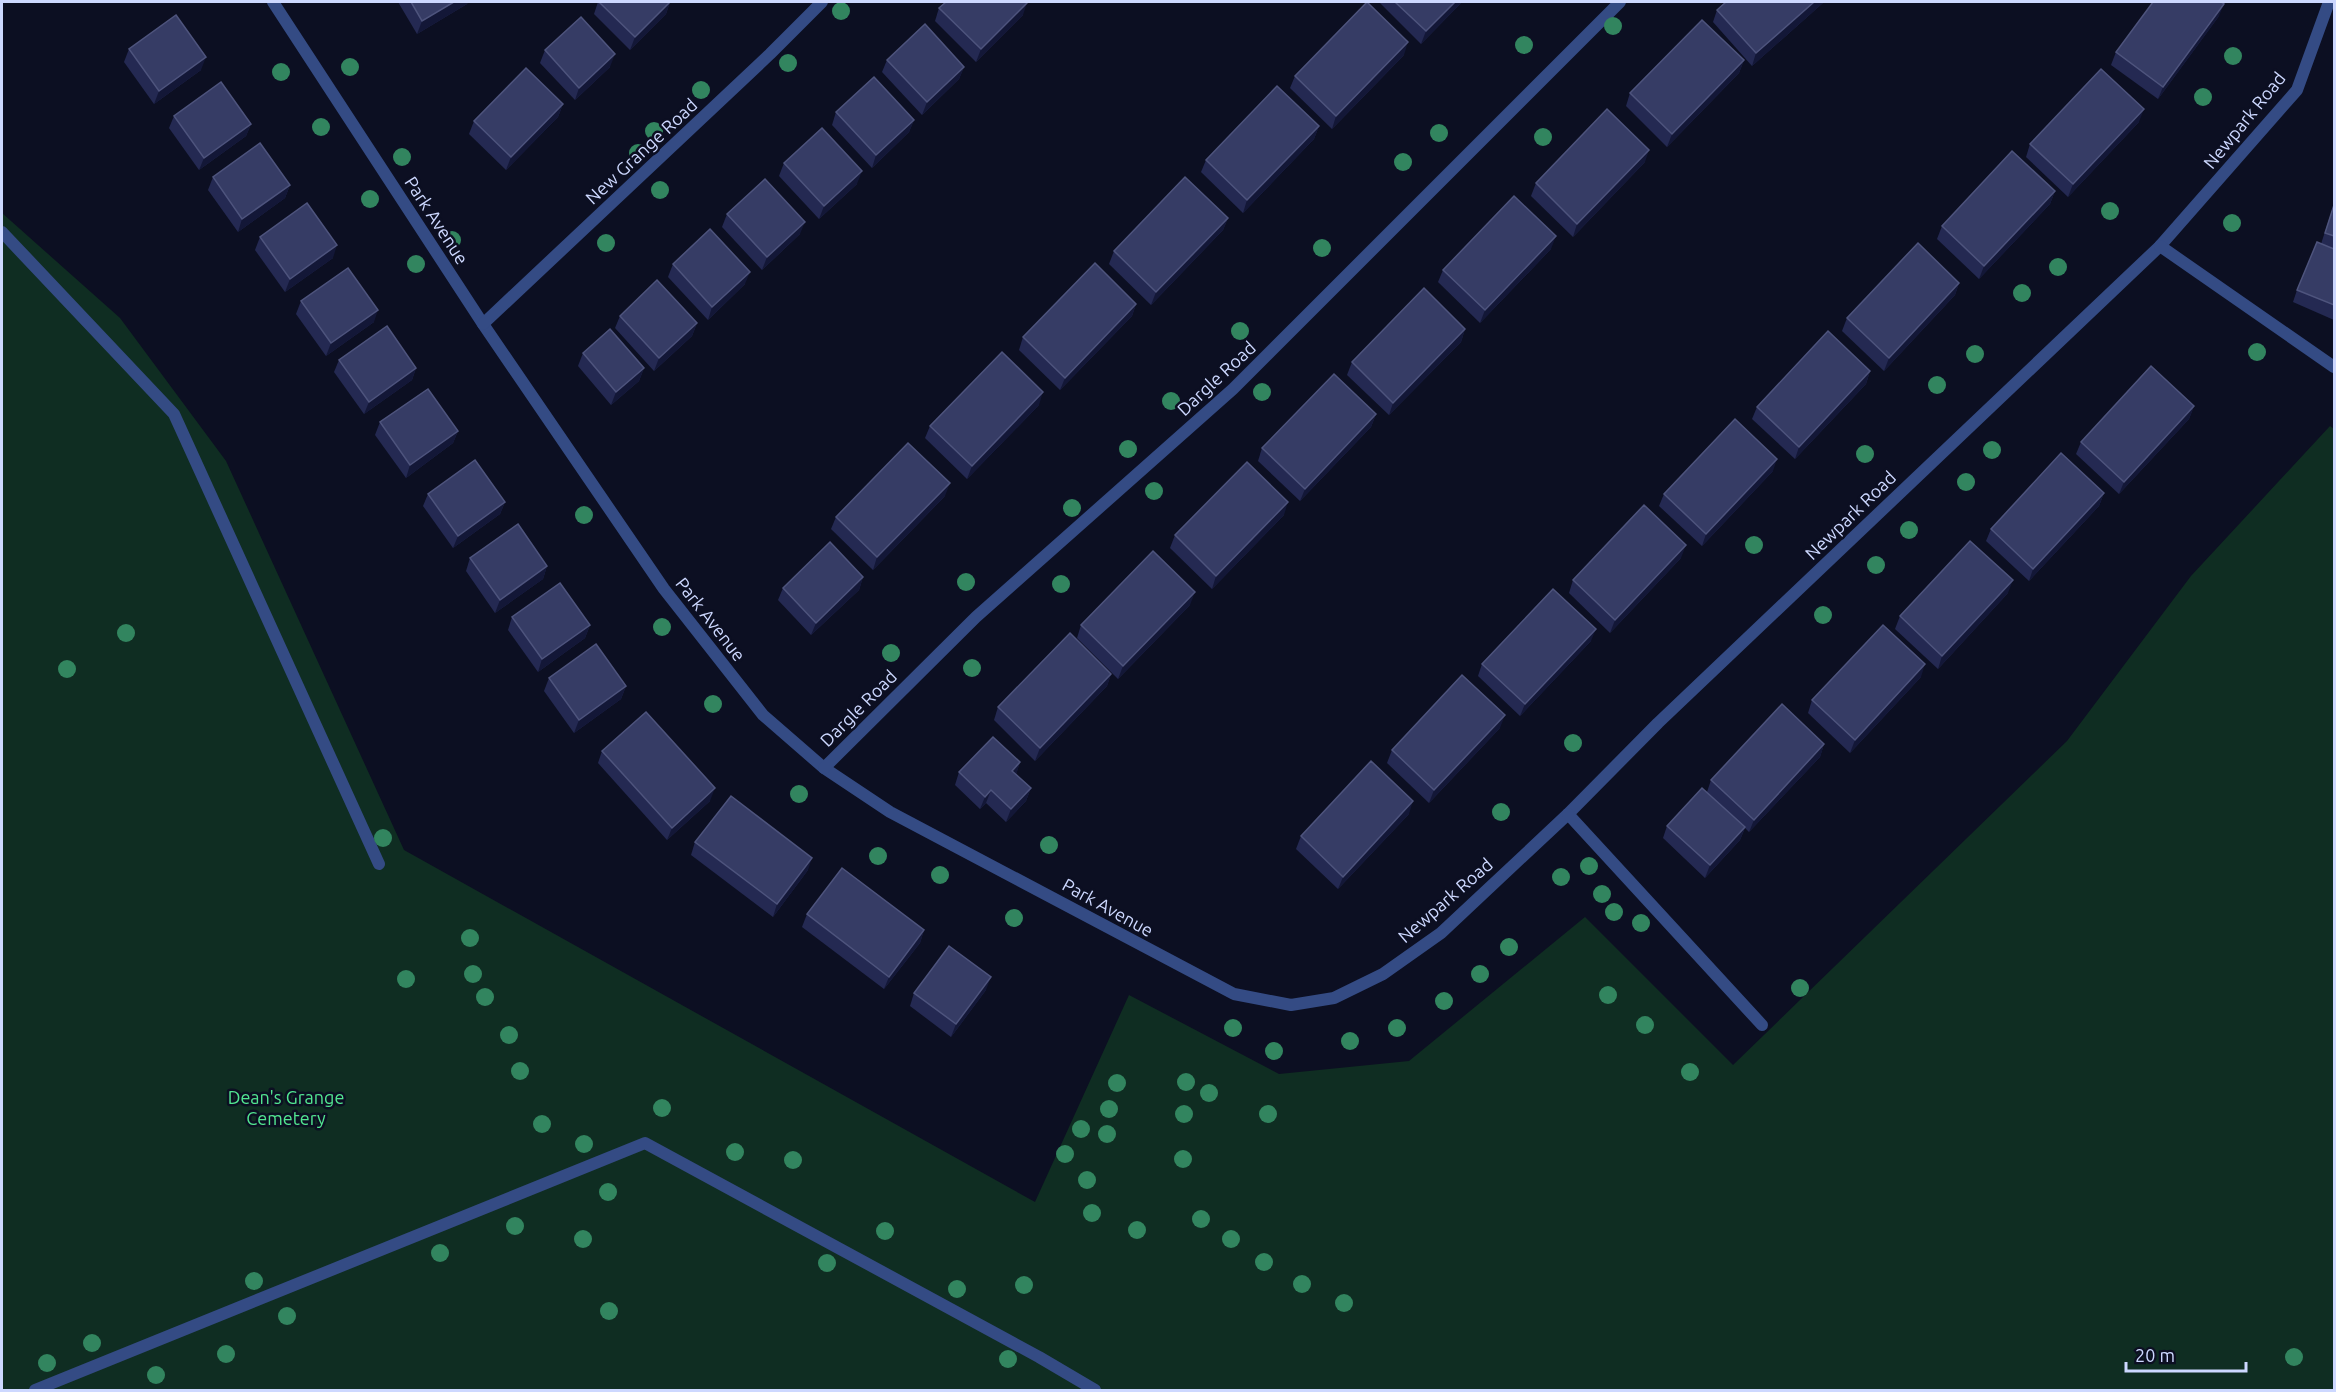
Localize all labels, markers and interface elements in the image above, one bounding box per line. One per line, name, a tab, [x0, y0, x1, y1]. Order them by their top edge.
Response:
street label: Newpark Road	[2199, 68, 2289, 172]
street label: New Grange Road	[581, 94, 701, 208]
street label: Park Avenue	[401, 172, 473, 268]
street label: Dargle Road	[1173, 337, 1259, 419]
street label: Newpark Road	[1801, 467, 1899, 563]
street label: Park Avenue	[672, 573, 750, 665]
street label: Dargle Road	[816, 666, 900, 750]
street label: Newpark Road	[1394, 854, 1496, 946]
street label: Park Avenue	[1059, 874, 1157, 940]
park label: Dean's Grange Cemetery	[228, 1087, 344, 1128]
scale bar	[2126, 1335, 2246, 1373]
text: 20 m	[2135, 1345, 2175, 1365]

